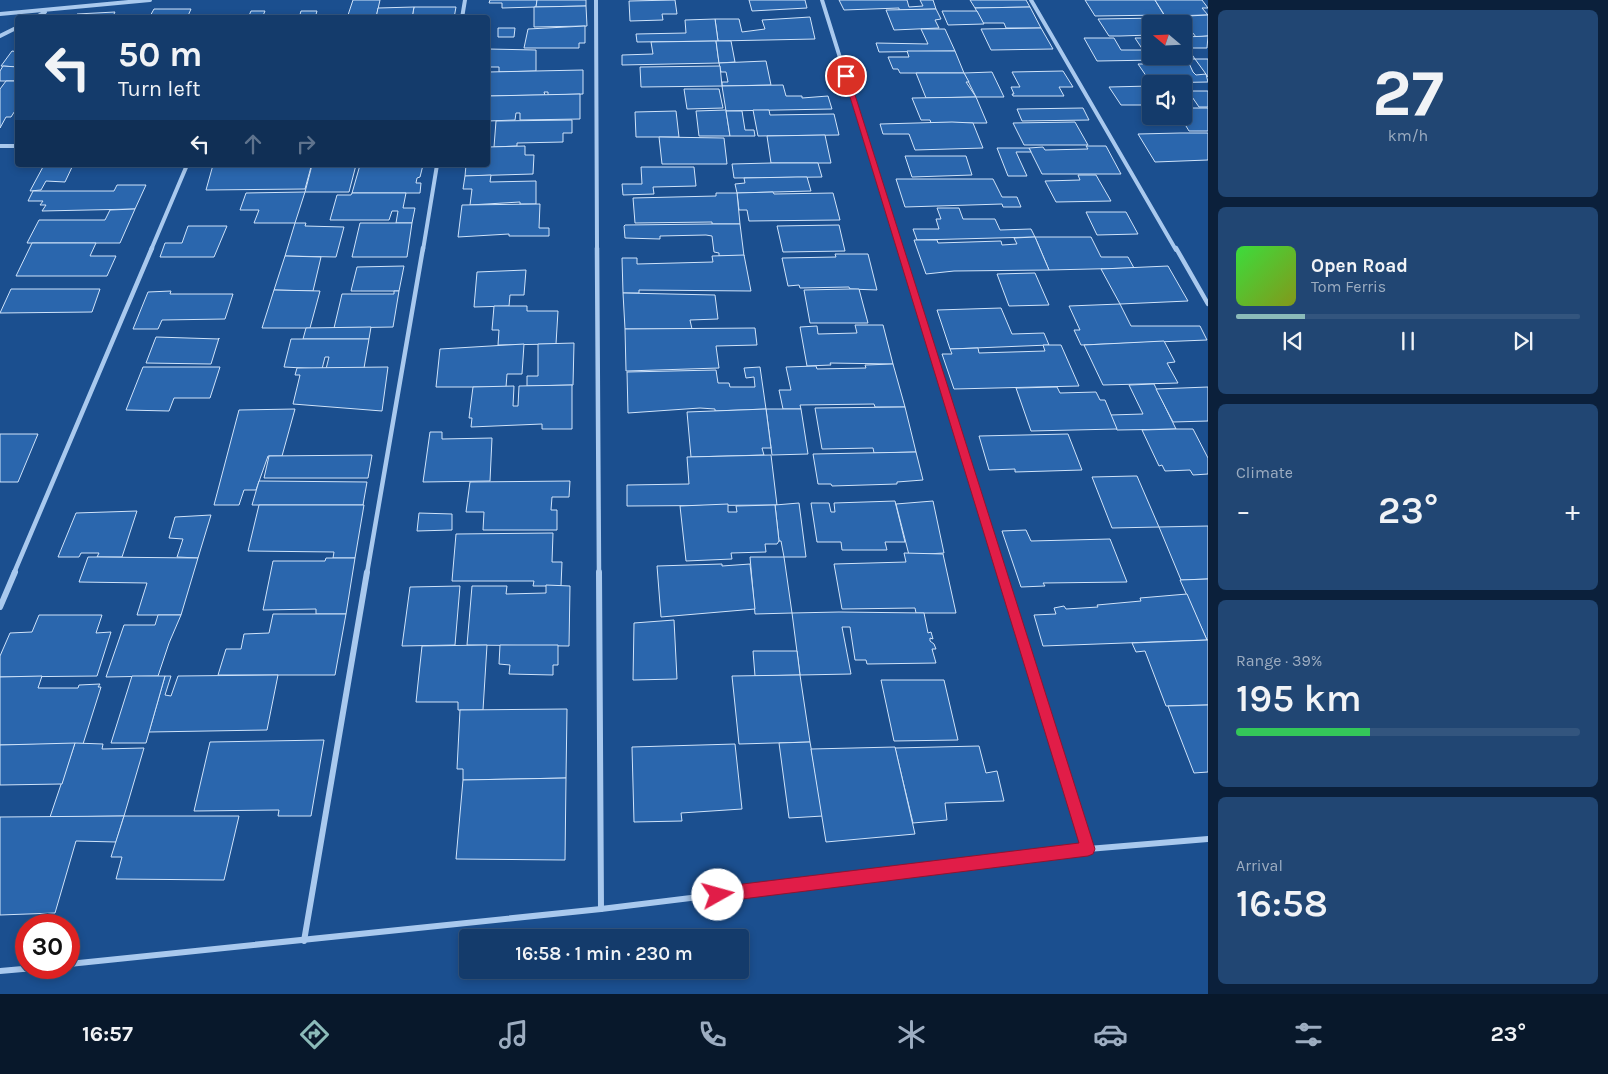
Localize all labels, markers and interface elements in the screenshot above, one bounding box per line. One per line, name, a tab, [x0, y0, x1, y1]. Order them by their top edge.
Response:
north arrow	[1142, 15, 1192, 65]
map controls	[1142, 15, 1192, 125]
text: 50 m	[118, 34, 203, 75]
icon: left	[35, 35, 100, 100]
pin	[825, 55, 867, 97]
text: 27	[1372, 55, 1444, 131]
icon: arrive	[832, 62, 860, 90]
button: sound	[1142, 75, 1192, 125]
text: Turn left	[118, 76, 201, 102]
text: km/h	[1388, 126, 1428, 145]
icon: left	[186, 130, 214, 158]
icon: ahead	[239, 130, 267, 158]
icon: right	[292, 130, 320, 158]
text: Open Road	[1311, 255, 1408, 277]
text: Tom Ferris	[1311, 277, 1386, 296]
icon: previous	[1279, 327, 1307, 355]
icon: pause	[1394, 327, 1422, 355]
icon: next	[1509, 327, 1537, 355]
text: Climate	[1236, 463, 1293, 482]
text: 23°	[1378, 488, 1438, 533]
text: −	[1236, 494, 1251, 527]
text: +	[1565, 494, 1580, 527]
text: Range · 39%	[1236, 651, 1322, 670]
text: 195 km	[1236, 676, 1362, 721]
text: Arrival	[1236, 856, 1283, 875]
position arrow	[691, 868, 743, 920]
text: 16:58	[1236, 881, 1328, 926]
speed limit sign: 30	[15, 914, 80, 979]
text: 16:58 · 1 min · 230 m	[515, 943, 693, 965]
icon: directions	[297, 1017, 332, 1052]
icon: music	[496, 1017, 531, 1052]
icon: phone	[695, 1017, 730, 1052]
icon: climate	[894, 1017, 929, 1052]
icon: car	[1093, 1017, 1128, 1052]
icon: filters	[1291, 1017, 1326, 1052]
text: 16:57	[82, 1021, 133, 1047]
text: 23°	[1490, 1021, 1526, 1047]

